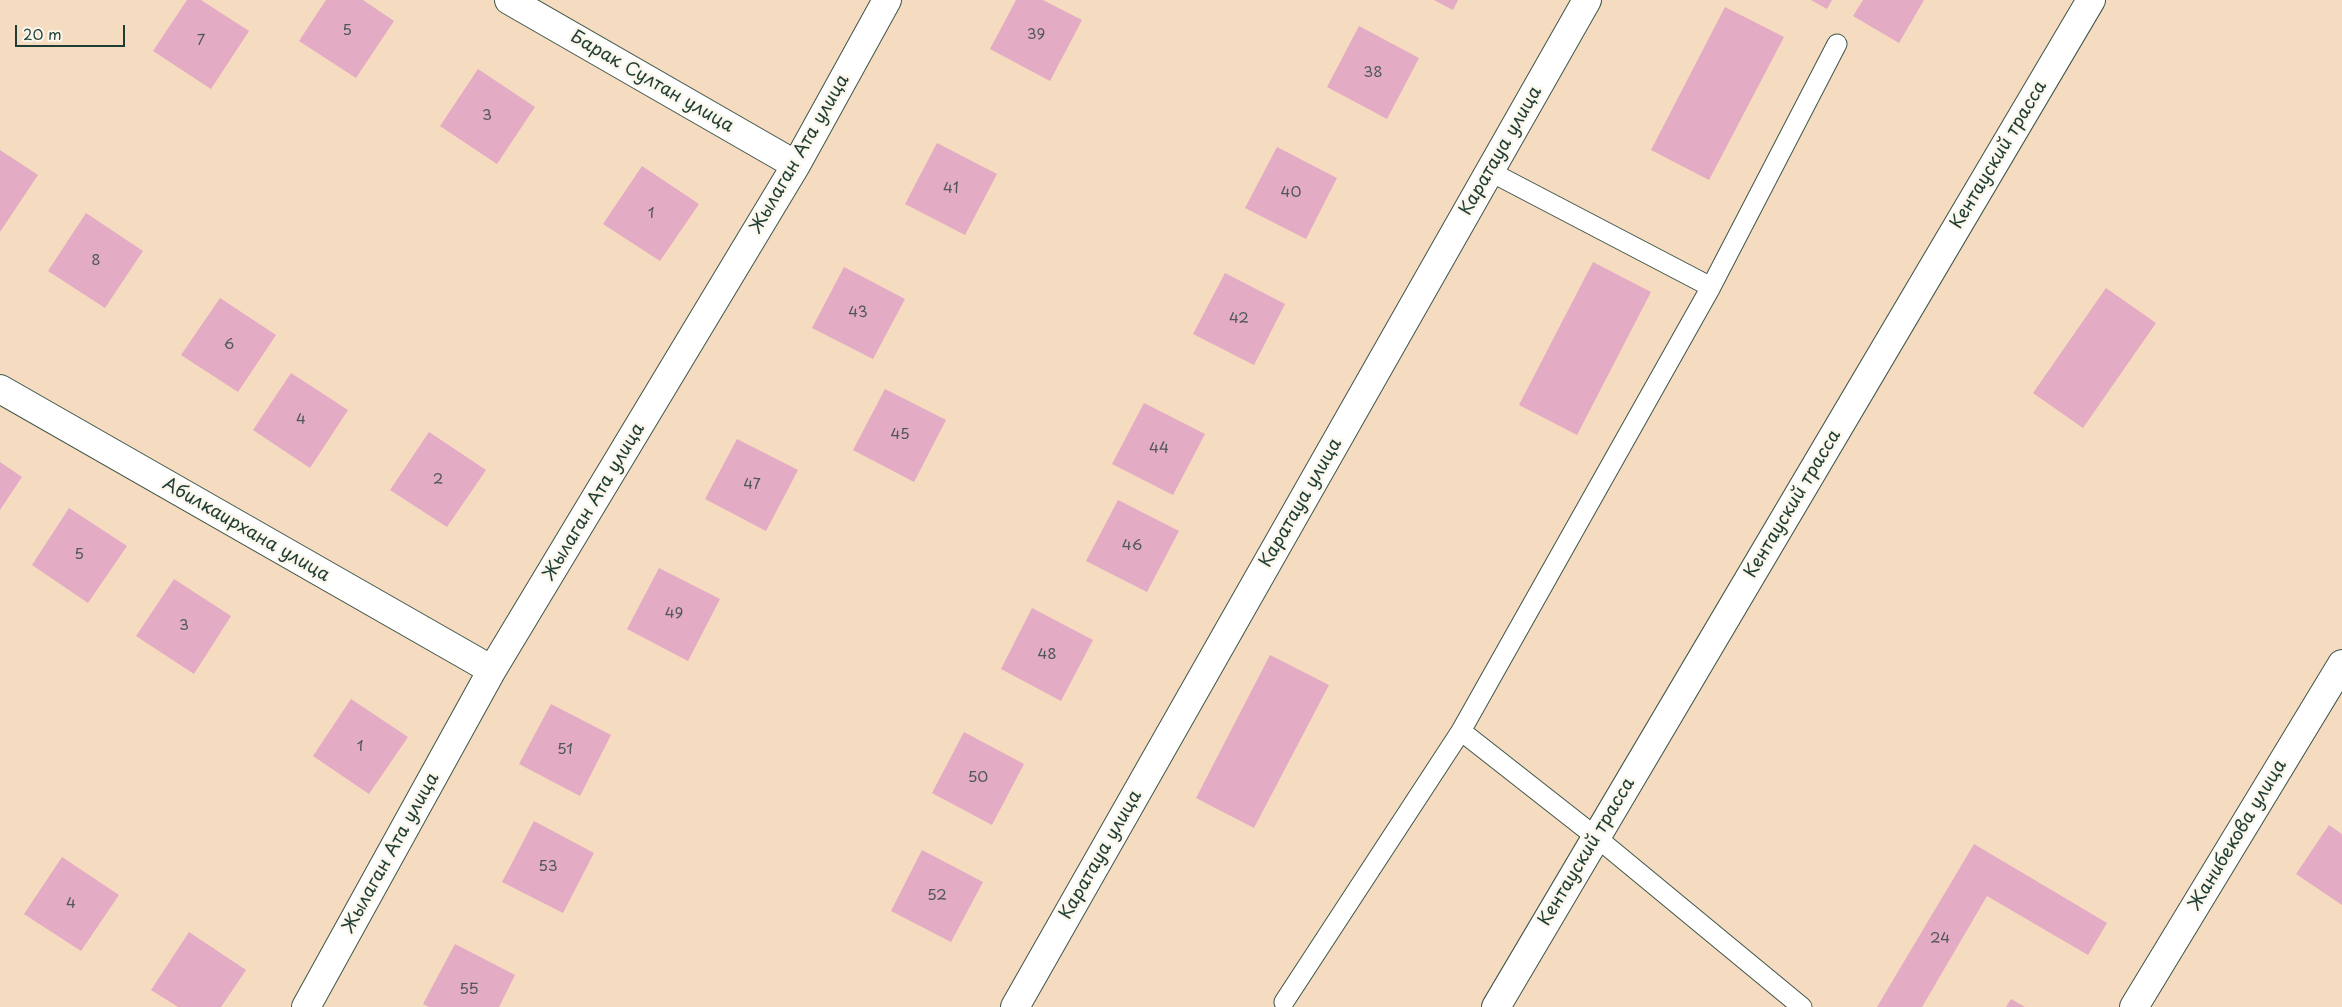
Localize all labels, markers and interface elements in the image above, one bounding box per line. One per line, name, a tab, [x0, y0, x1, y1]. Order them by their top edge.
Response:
scale bar	[18, 15, 128, 47]
text: 20 m	[23, 22, 62, 45]
house number: 5	[342, 22, 352, 40]
street label: Барак Султан улица	[567, 26, 737, 138]
house number: 39	[1027, 26, 1045, 44]
house number: 7	[197, 32, 205, 50]
house number: 38	[1363, 64, 1383, 82]
street label: Жылаган Ата улица	[746, 71, 854, 237]
street label: Кентауский трасса	[1946, 77, 2052, 233]
street label: Каратауа улица	[1455, 83, 1547, 219]
house number: 3	[482, 107, 492, 125]
house number: 41	[943, 180, 959, 198]
house number: 40	[1281, 184, 1301, 202]
house number: 1	[648, 205, 654, 223]
house number: 8	[91, 252, 101, 270]
house number: 43	[848, 304, 868, 322]
house number: 42	[1229, 310, 1249, 328]
house number: 6	[224, 336, 234, 354]
house number: 4	[296, 411, 306, 429]
street label: Жылаган Ата улица	[538, 419, 650, 585]
house number: 45	[890, 426, 910, 444]
street label: Кентауский трасса	[1740, 426, 1846, 582]
street label: Каратауа улица	[1255, 435, 1347, 571]
house number: 44	[1149, 440, 1169, 458]
house number: 2	[433, 471, 443, 489]
street label: Абилкаирхана улица	[158, 473, 334, 587]
house number: 47	[743, 476, 761, 494]
house number: 46	[1122, 537, 1142, 555]
house number: 5	[74, 546, 84, 564]
house number: 49	[665, 605, 683, 623]
house number: 3	[179, 617, 189, 635]
house number: 48	[1037, 646, 1057, 664]
house number: 1	[357, 738, 363, 756]
house number: 51	[557, 741, 573, 759]
street label: Жанибекова улица	[2185, 756, 2291, 914]
street label: Жылаган Ата улица	[338, 769, 444, 937]
house number: 50	[968, 769, 988, 787]
street label: Кентауский трасса	[1534, 774, 1640, 930]
street label: Каратауа улица	[1055, 787, 1147, 923]
house number: 53	[538, 858, 558, 876]
house number: 52	[927, 887, 947, 905]
house number: 4	[66, 895, 76, 913]
house number: 24	[1930, 930, 1950, 948]
house number: 55	[459, 981, 479, 999]

